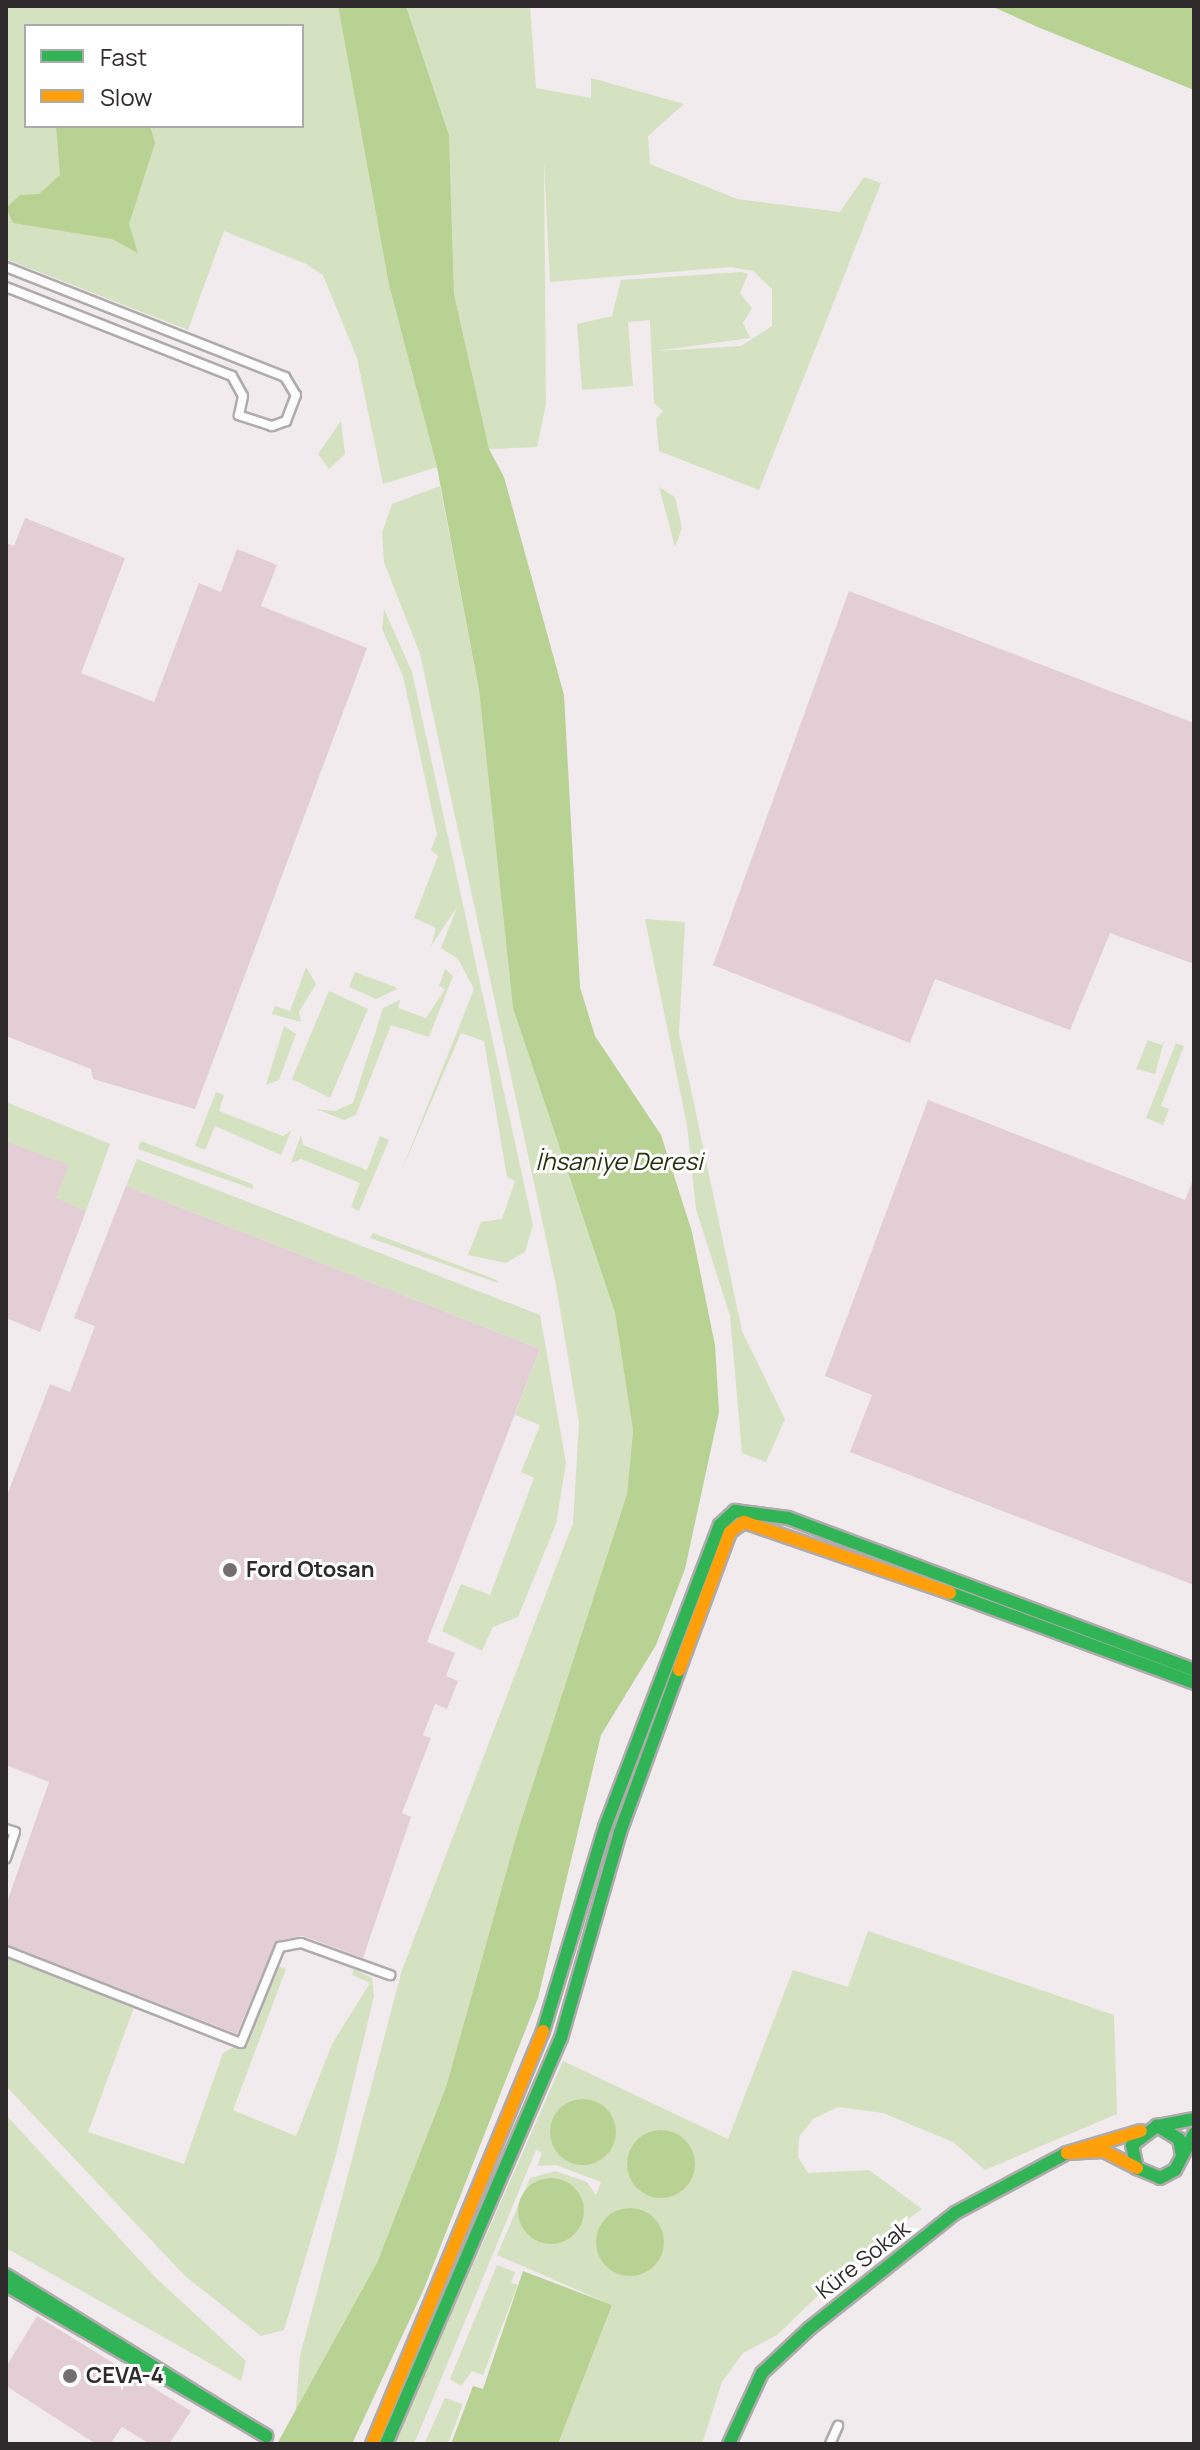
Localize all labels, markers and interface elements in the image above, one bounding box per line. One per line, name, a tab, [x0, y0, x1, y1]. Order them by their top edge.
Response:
legend	[24, 24, 304, 128]
text: Fast	[100, 40, 147, 73]
text: Slow	[100, 80, 153, 113]
water label: İhsaniye Deresi	[535, 1147, 703, 1175]
place label: Ford Otosan	[246, 1557, 374, 1583]
marker: Ford Otosan	[221, 1561, 239, 1579]
street label: Küre Sokak	[811, 2215, 915, 2305]
place label: CEVA-4	[86, 2363, 164, 2389]
marker: CEVA-4	[61, 2367, 79, 2385]

